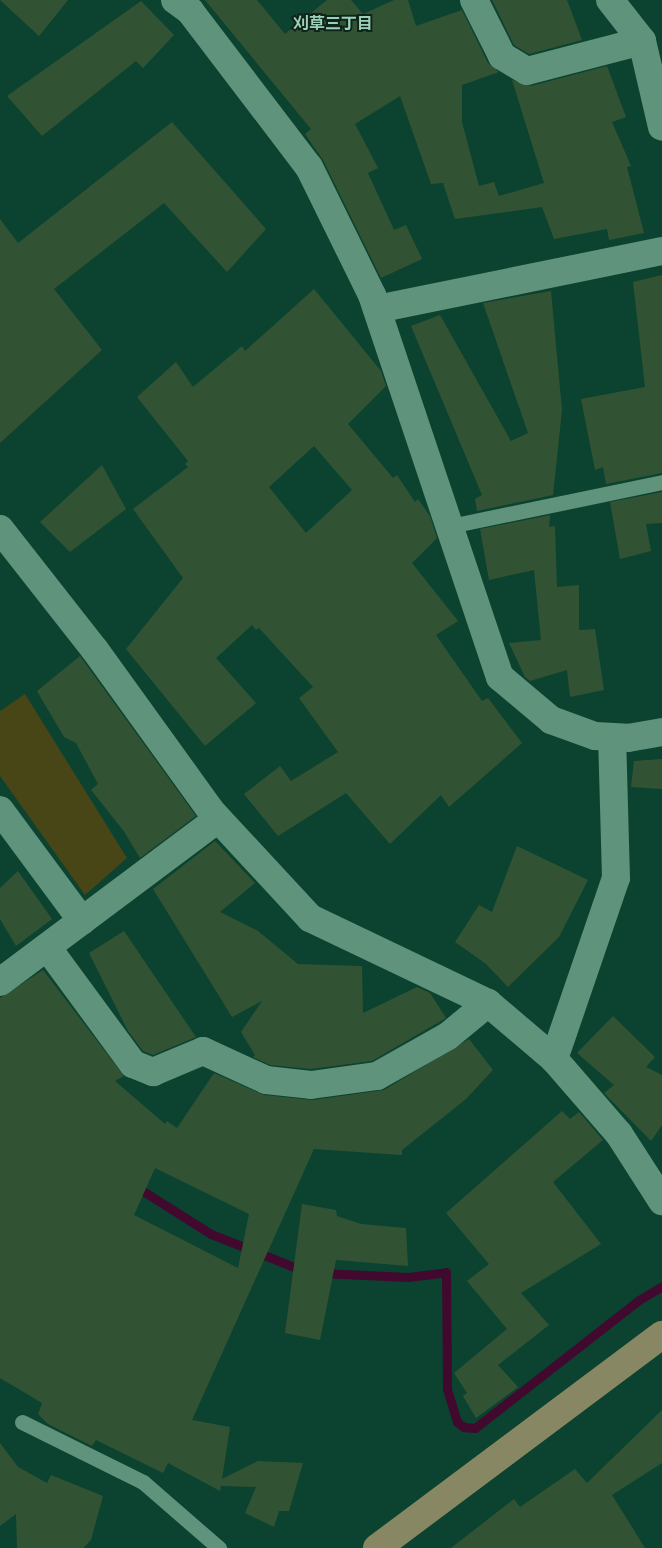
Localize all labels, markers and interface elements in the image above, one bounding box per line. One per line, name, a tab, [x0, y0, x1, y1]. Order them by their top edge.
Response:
district label: 刈草三丁目	[293, 14, 373, 34]

